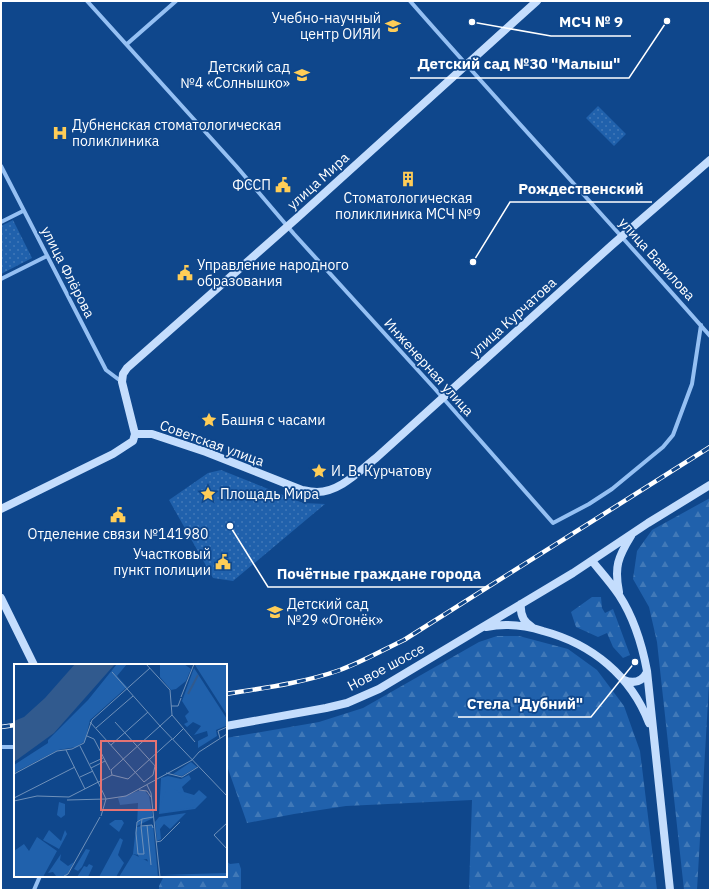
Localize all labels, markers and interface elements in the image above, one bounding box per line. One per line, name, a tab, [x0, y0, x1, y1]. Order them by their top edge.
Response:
place label: Учебно-научный центр ОИЯИ	[271, 9, 381, 43]
callout: МСЧ № 9	[551, 9, 631, 36]
text: МСЧ № 9	[559, 12, 623, 31]
school or university icon: Учебно-научный центр ОИЯИ	[384, 17, 402, 35]
callout: Детский сад №30 "Малыш"	[410, 51, 629, 78]
text: Детский сад №30 "Малыш"	[417, 54, 621, 73]
place label: Детский сад №4 «Солнышко»	[180, 58, 290, 92]
school or university icon: Детский сад №4 «Солнышко»	[293, 66, 311, 84]
place label: Дубненская стоматологическая поликлиника	[72, 116, 281, 150]
hospital icon: Дубненская стоматологическая поликлиника	[51, 124, 69, 142]
street label: улица Мира	[283, 148, 353, 214]
building icon: Стоматологическая поликлиника МСЧ №9	[399, 170, 417, 188]
callout: Рождественский	[510, 175, 652, 202]
place label: ФССП	[232, 176, 271, 194]
public building icon: ФССП	[274, 176, 292, 194]
text: Рождественский	[518, 179, 644, 198]
place label: Стоматологическая поликлиника МСЧ №9	[335, 189, 481, 223]
street label: улица Вавилова	[615, 214, 699, 305]
street label: улица Флёрова	[37, 223, 99, 321]
place label: Управление народного образования	[197, 256, 349, 290]
public building icon: Управление народного образования	[176, 264, 194, 282]
street label: улица Курчатова	[466, 273, 560, 361]
street label: Инженерная улица	[380, 314, 478, 420]
place icon: Башня с часами	[200, 411, 218, 429]
place label: Башня с часами	[221, 411, 325, 429]
street label: Советская улица	[157, 416, 267, 470]
place icon: И. В. Курчатову	[310, 462, 328, 480]
place label: И. В. Курчатову	[331, 462, 432, 480]
place icon: Площадь Мира	[199, 485, 217, 503]
place label: Площадь Мира	[220, 485, 319, 503]
public building icon: Отделение связи №141980	[109, 506, 127, 524]
place label: Отделение связи №141980	[28, 525, 208, 543]
place label: Участковый пункт полиции	[113, 545, 211, 579]
public building icon: Участковый пункт полиции	[214, 553, 232, 571]
callout: Почётные граждане города	[268, 560, 489, 587]
text: Почётные граждане города	[277, 564, 482, 583]
place label: Детский сад №29 «Огонёк»	[287, 595, 383, 629]
school or university icon: Детский сад №29 «Огонёк»	[266, 603, 284, 621]
street label: Новое шоссе	[344, 639, 428, 695]
inset map	[14, 664, 227, 877]
callout: Стела "Дубний"	[458, 690, 591, 717]
text: Стела "Дубний"	[467, 694, 583, 713]

